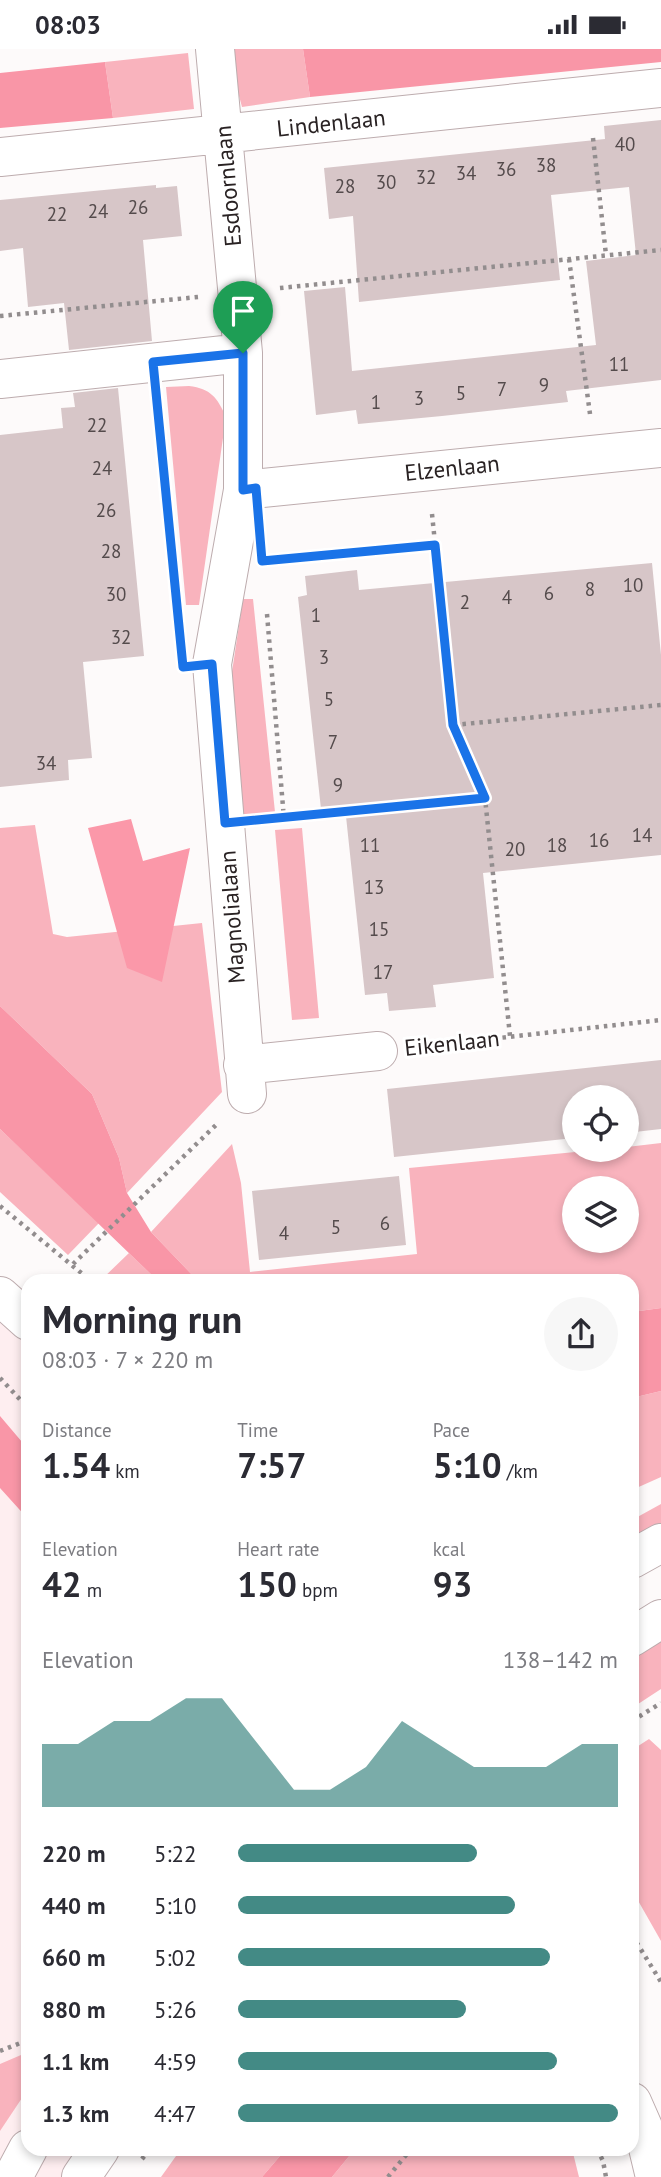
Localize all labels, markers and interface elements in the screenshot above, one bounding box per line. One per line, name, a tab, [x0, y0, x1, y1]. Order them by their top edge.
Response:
text: 08:03	[35, 8, 101, 41]
street label: Lindenlaan	[275, 102, 387, 143]
street label: Esdoornlaan	[208, 124, 247, 248]
house number: 40	[615, 132, 635, 156]
house number: 38	[536, 153, 556, 177]
house number: 36	[496, 157, 516, 181]
house number: 34	[456, 161, 476, 185]
house number: 32	[416, 165, 436, 189]
house number: 30	[376, 170, 396, 194]
house number: 28	[335, 174, 355, 198]
house number: 26	[128, 195, 148, 219]
house number: 24	[88, 199, 108, 223]
house number: 22	[47, 202, 67, 226]
pin	[213, 281, 273, 353]
icon: arrive	[224, 292, 262, 330]
house number: 11	[609, 352, 629, 376]
house number: 9	[539, 373, 549, 397]
house number: 7	[497, 377, 507, 401]
house number: 5	[456, 381, 466, 405]
house number: 3	[414, 386, 424, 410]
house number: 1	[371, 390, 381, 414]
house number: 22	[87, 413, 107, 437]
street label: Elzenlaan	[403, 448, 501, 487]
house number: 24	[92, 456, 112, 480]
house number: 26	[96, 498, 116, 522]
house number: 28	[101, 539, 121, 563]
house number: 10	[623, 573, 643, 597]
house number: 8	[585, 577, 595, 601]
house number: 6	[544, 581, 554, 605]
house number: 30	[106, 582, 126, 606]
house number: 4	[502, 585, 512, 609]
house number: 2	[460, 590, 470, 614]
house number: 1	[311, 603, 321, 627]
house number: 32	[111, 625, 131, 649]
house number: 3	[319, 645, 329, 669]
house number: 5	[324, 687, 334, 711]
house number: 7	[328, 730, 338, 754]
house number: 34	[36, 751, 56, 775]
house number: 9	[333, 773, 343, 797]
house number: 14	[632, 823, 652, 847]
house number: 16	[589, 828, 609, 852]
house number: 11	[360, 833, 380, 857]
house number: 18	[547, 833, 567, 857]
house number: 20	[505, 837, 525, 861]
street label: Magnolialaan	[212, 850, 251, 985]
house number: 13	[364, 875, 384, 899]
house number: 15	[369, 917, 389, 941]
house number: 17	[373, 960, 393, 984]
street label: Eikenlaan	[403, 1023, 501, 1062]
map controls	[562, 1085, 639, 1253]
button: locate	[562, 1085, 639, 1162]
button: layers	[562, 1176, 639, 1253]
house number: 6	[380, 1211, 390, 1235]
house number: 5	[331, 1215, 341, 1239]
house number: 4	[279, 1221, 289, 1245]
text: Morning run	[42, 1294, 242, 1343]
button: share	[544, 1297, 618, 1371]
text: 08:03 · 7 × 220 m	[42, 1345, 213, 1374]
text: Distance	[42, 1418, 112, 1442]
text: Time	[237, 1418, 278, 1442]
text: Pace	[433, 1418, 470, 1442]
text: 1.54	[42, 1442, 110, 1488]
text: 7:57	[237, 1442, 306, 1488]
text: 5:10	[433, 1442, 502, 1488]
text: km	[110, 1459, 140, 1483]
text: /km	[502, 1459, 538, 1483]
text: Elevation	[42, 1537, 118, 1561]
text: Heart rate	[237, 1537, 319, 1561]
text: kcal	[433, 1537, 465, 1561]
text: 42	[42, 1561, 82, 1607]
text: 150	[237, 1561, 297, 1607]
text: 93	[433, 1561, 472, 1607]
text: m	[82, 1578, 102, 1602]
text: bpm	[297, 1578, 338, 1602]
text: Elevation	[42, 1645, 134, 1674]
text: 138–142 m	[503, 1645, 618, 1674]
text: 220 m	[42, 1839, 105, 1868]
text: 5:22	[154, 1839, 197, 1868]
text: 440 m	[42, 1891, 105, 1920]
text: 5:10	[154, 1891, 197, 1920]
text: 660 m	[42, 1943, 105, 1972]
text: 5:02	[154, 1943, 197, 1972]
text: 880 m	[42, 1995, 105, 2024]
text: 5:26	[154, 1995, 197, 2024]
text: 1.1 km	[42, 2047, 109, 2076]
text: 4:59	[154, 2047, 197, 2076]
text: 1.3 km	[42, 2099, 109, 2128]
text: 4:47	[154, 2099, 197, 2128]

